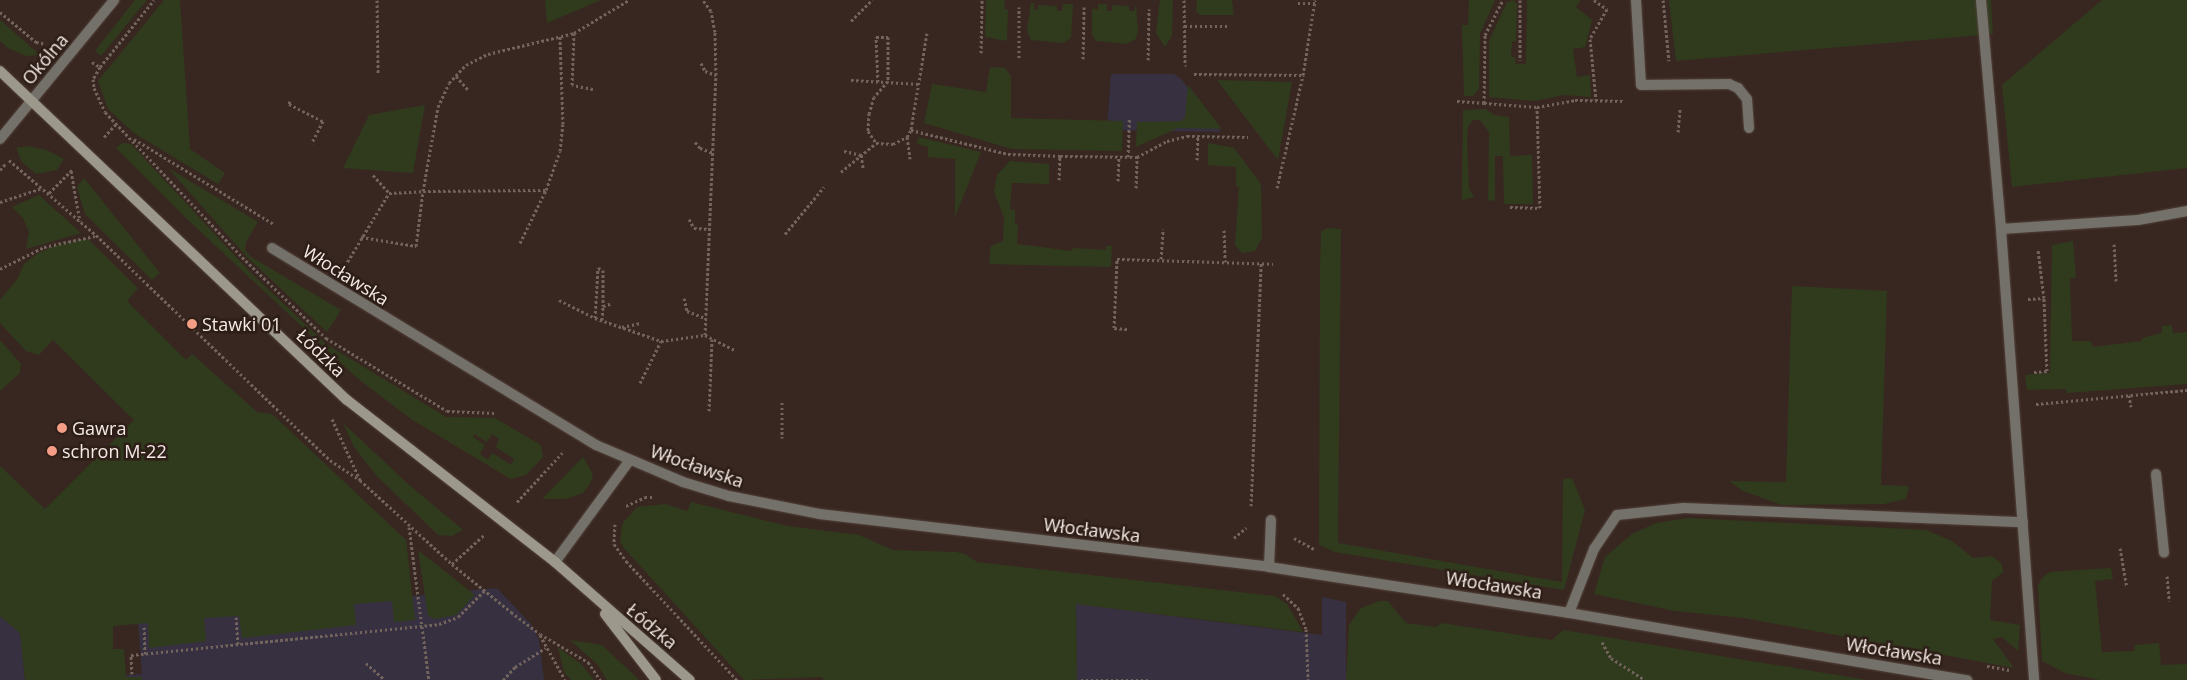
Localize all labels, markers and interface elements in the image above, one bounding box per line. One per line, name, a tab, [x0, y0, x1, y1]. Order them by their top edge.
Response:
street label: Okólna	[17, 29, 73, 89]
street label: Włocławska	[299, 240, 393, 310]
place label: Stawki 01	[202, 313, 281, 335]
marker: Stawki 01	[186, 318, 198, 330]
street label: Łódzka	[292, 325, 350, 381]
place label: Gawra	[72, 417, 126, 439]
marker: Gawra	[56, 422, 68, 434]
place label: schron M-22	[62, 440, 167, 462]
street label: Włocławska	[648, 440, 746, 492]
marker: schron M-22	[46, 445, 58, 457]
street label: Włocławska	[1042, 513, 1142, 547]
street label: Włocławska	[1444, 567, 1544, 603]
street label: Łódzka	[622, 599, 682, 653]
street label: Włocławska	[1844, 633, 1944, 669]

